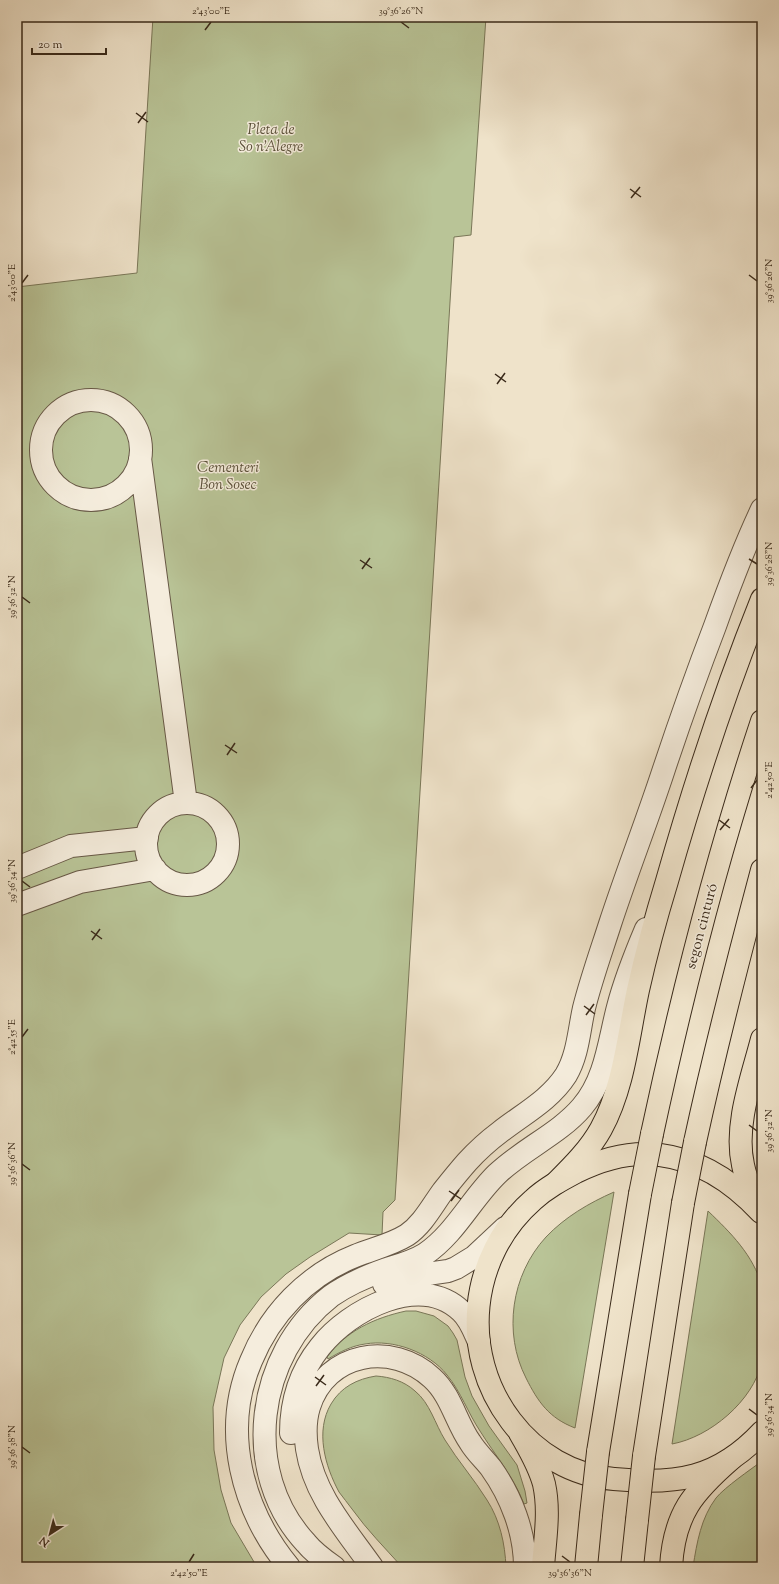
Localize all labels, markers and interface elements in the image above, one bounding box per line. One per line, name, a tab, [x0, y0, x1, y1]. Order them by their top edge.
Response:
text: 2°43'00"E	[192, 4, 230, 19]
text: 39°36'26"N	[379, 4, 423, 19]
scale bar	[32, 30, 106, 56]
text: 20 m	[38, 36, 63, 54]
park label: Pleta de So n'Alegre	[239, 120, 303, 158]
text: 39°36'26"N	[762, 259, 777, 303]
text: 2°43'00"E	[5, 264, 20, 302]
park label: Cementeri Bon Sosec	[197, 458, 259, 496]
text: 39°36'28"N	[762, 542, 777, 586]
text: 39°36'32"N	[5, 575, 20, 619]
text: 2°42'50"E	[762, 761, 777, 799]
text: 39°36'34"N	[5, 859, 20, 903]
street label: segon cinturó	[681, 881, 724, 971]
text: 2°42'55"E	[5, 1019, 20, 1055]
text: 39°36'32"N	[762, 1109, 777, 1153]
text: 39°36'36"N	[5, 1142, 20, 1186]
text: 39°36'34"N	[762, 1393, 777, 1437]
text: 39°36'38"N	[5, 1425, 20, 1469]
north arrow	[30, 1514, 70, 1554]
text: N	[36, 1532, 54, 1551]
text: 2°42'50"E	[170, 1566, 208, 1581]
text: 39°36'36"N	[548, 1566, 592, 1581]

